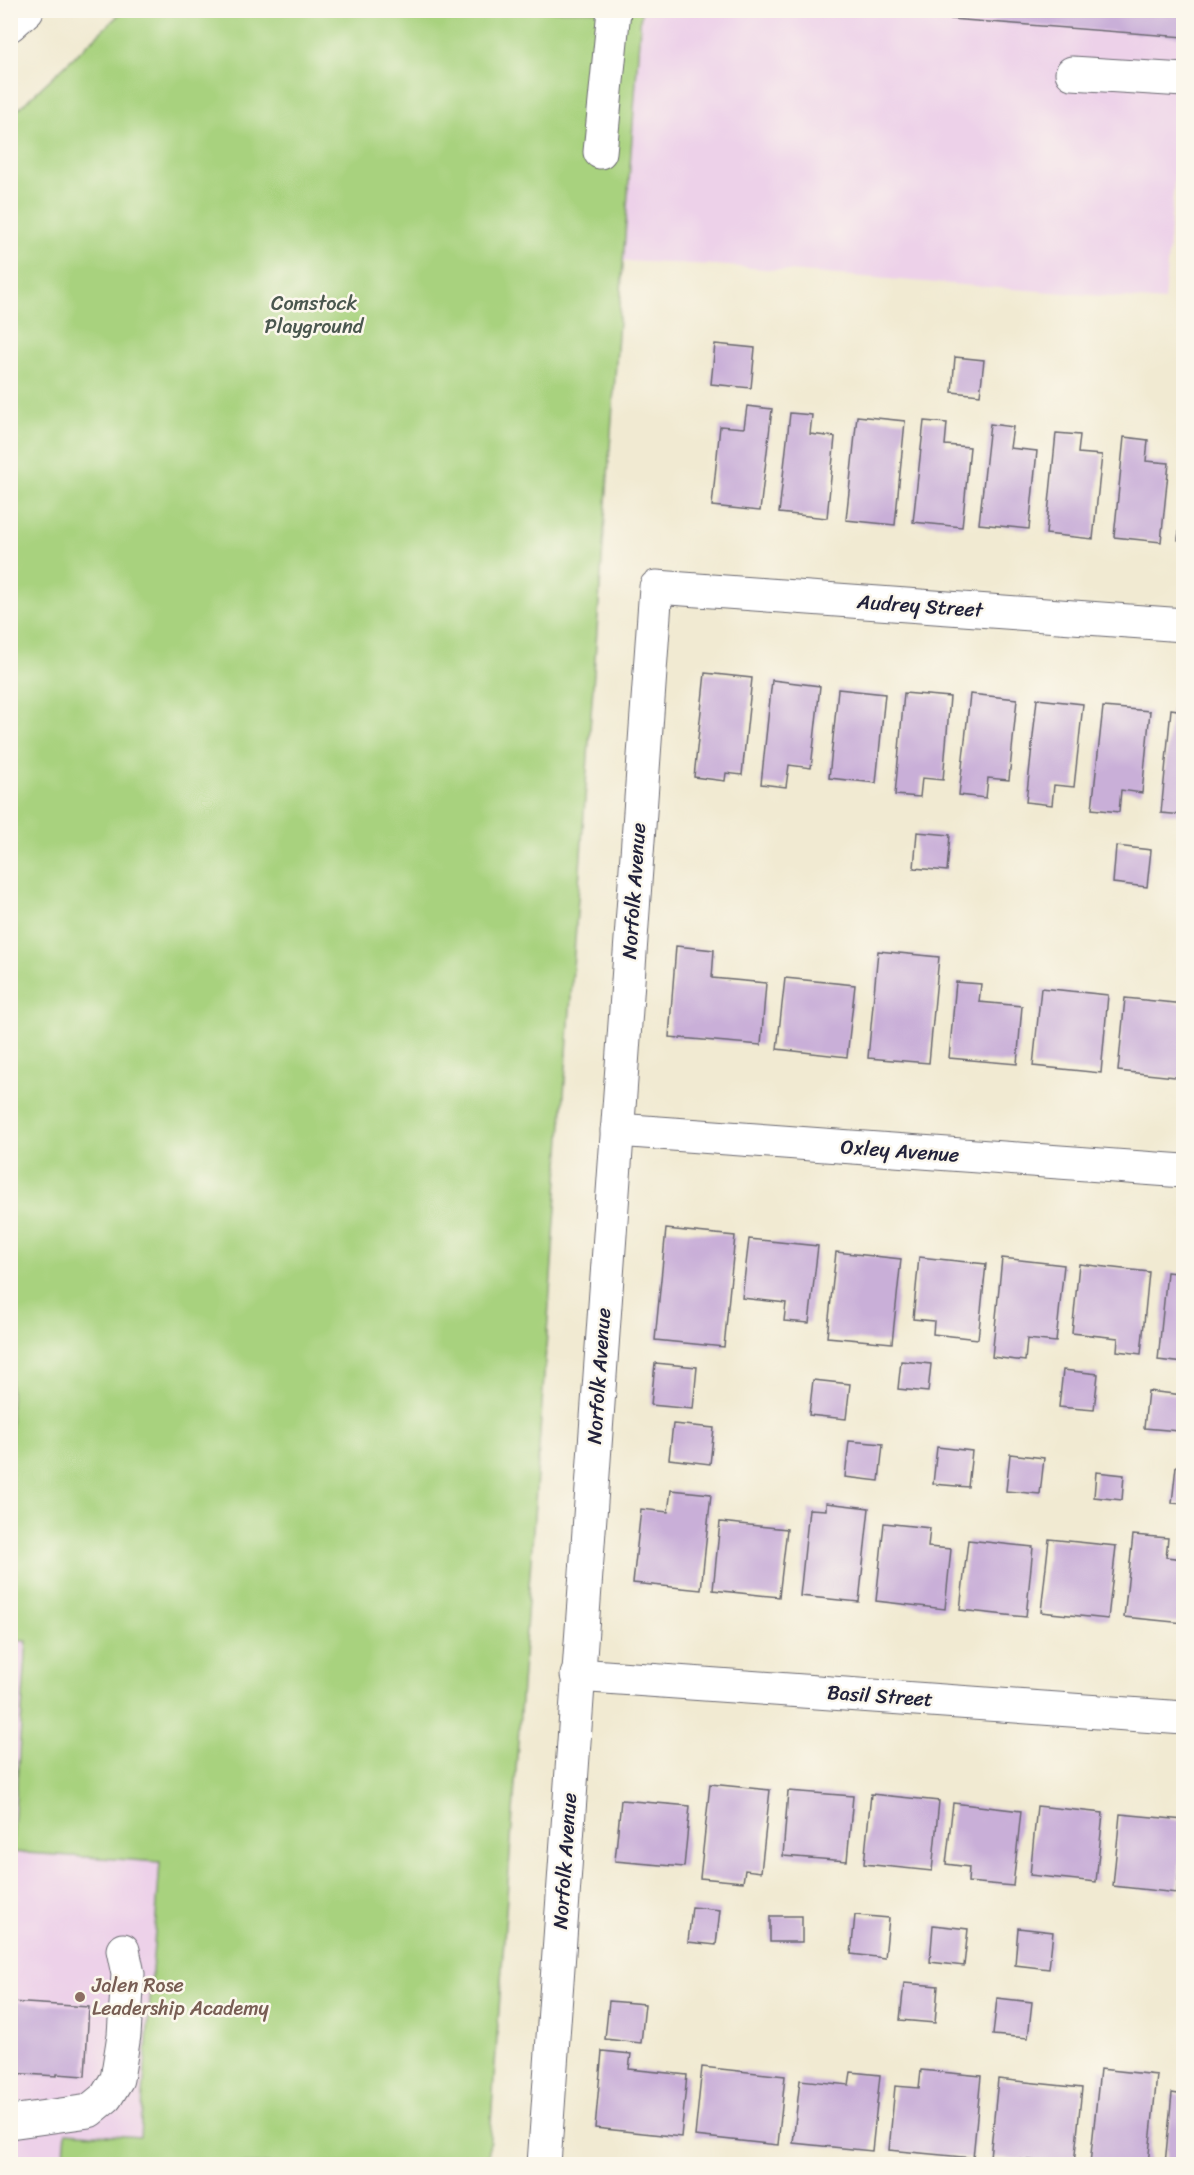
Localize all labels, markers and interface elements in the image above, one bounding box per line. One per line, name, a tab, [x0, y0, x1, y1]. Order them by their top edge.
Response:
park label: Comstock Playground	[265, 286, 365, 344]
street label: Audrey Street	[855, 584, 985, 628]
street label: Norfolk Avenue	[612, 822, 656, 960]
street label: Oxley Avenue	[839, 1129, 961, 1173]
street label: Norfolk Avenue	[577, 1307, 621, 1445]
street label: Basil Street	[826, 1675, 934, 1717]
street label: Norfolk Avenue	[543, 1792, 587, 1930]
place label: Jalen Rose Leadership Academy	[91, 1968, 270, 2026]
marker: Jalen Rose Leadership Academy	[73, 1990, 87, 2004]

